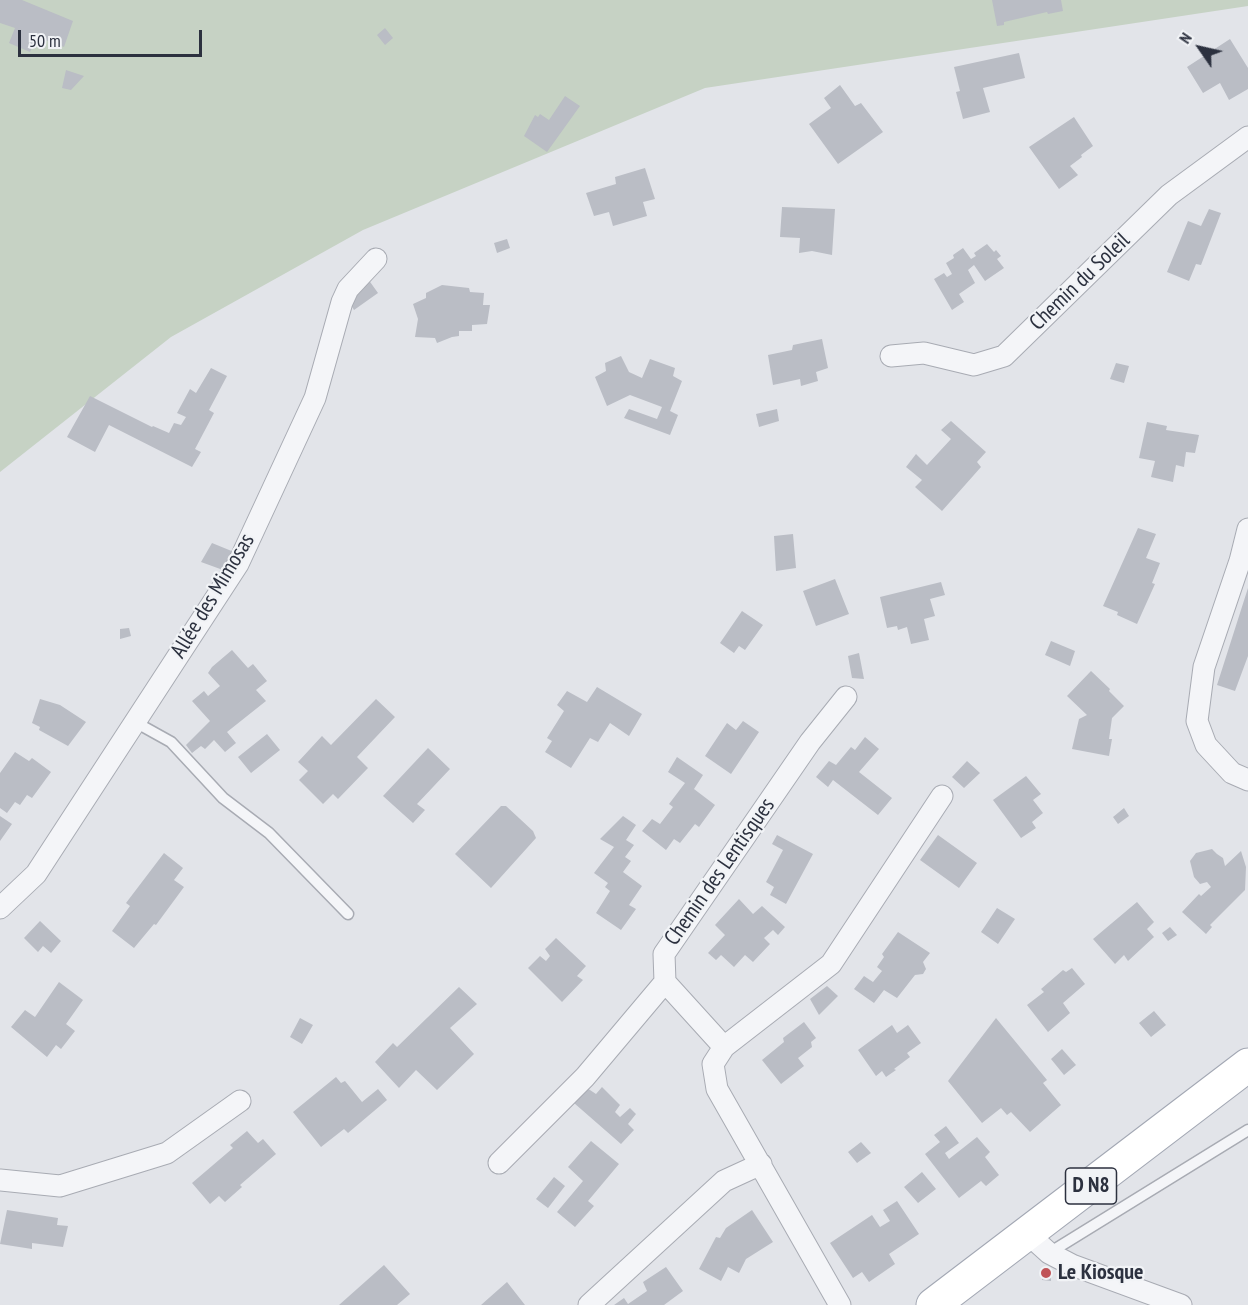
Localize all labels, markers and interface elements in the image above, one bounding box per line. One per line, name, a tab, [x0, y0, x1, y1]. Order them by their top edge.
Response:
scale bar	[21, 18, 206, 56]
north arrow	[1170, 18, 1230, 78]
text: 50 m	[29, 29, 61, 52]
text: N	[1174, 29, 1196, 47]
street label: Chemin du Soleil	[1024, 228, 1136, 336]
street label: Allée des Mimosas	[166, 529, 260, 663]
street label: Chemin des Lentisques	[659, 793, 781, 951]
road number: D N8	[1066, 1168, 1116, 1204]
place label: Le Kiosque	[1058, 1260, 1144, 1286]
marker: Le Kiosque	[1039, 1266, 1053, 1280]

